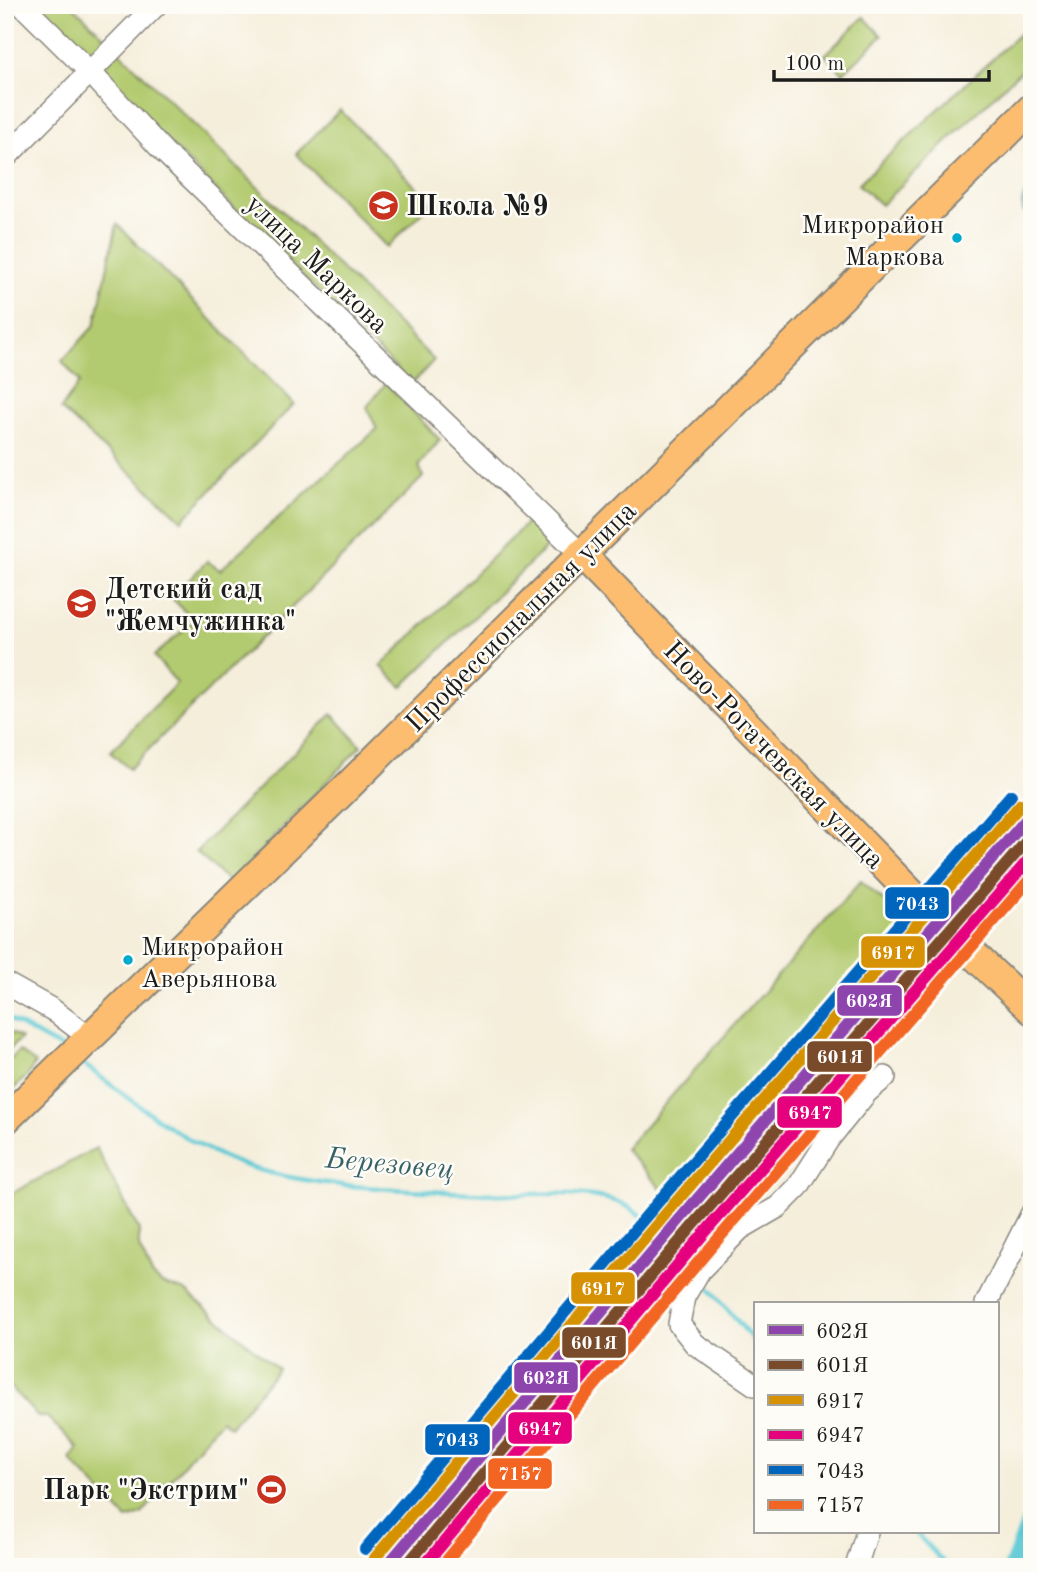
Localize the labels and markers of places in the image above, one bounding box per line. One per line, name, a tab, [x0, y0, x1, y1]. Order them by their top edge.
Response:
school or university icon: Школа №9	[366, 188, 400, 222]
place label: Школа №9	[406, 193, 549, 222]
place label: Микрорайон Маркова	[801, 213, 944, 271]
marker: Микрорайон Маркова	[950, 231, 964, 245]
place label: Детский сад "Жемчужинка"	[105, 577, 296, 637]
school or university icon: Детский сад "Жемчужинка"	[65, 587, 99, 621]
place label: Микрорайон Аверьянова	[141, 935, 284, 993]
marker: Микрорайон Аверьянова	[121, 953, 135, 967]
sports icon: Парк "Экстрим"	[255, 1472, 289, 1506]
place label: Парк "Экстрим"	[43, 1477, 249, 1506]

